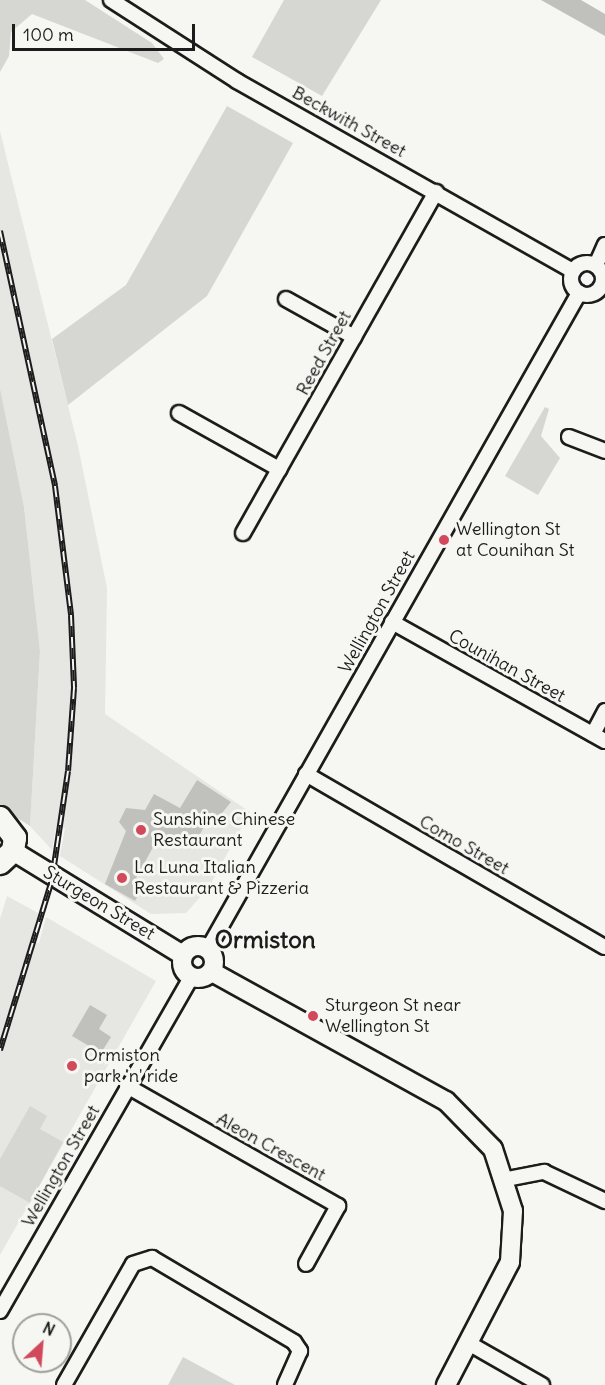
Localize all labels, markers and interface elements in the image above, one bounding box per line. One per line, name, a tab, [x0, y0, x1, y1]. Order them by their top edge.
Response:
scale bar	[15, 12, 198, 50]
text: 100 m	[23, 23, 74, 46]
street label: Beckwith Street	[288, 82, 410, 162]
street label: Reed Street	[292, 307, 356, 399]
place label: Wellington St at Counihan St	[456, 519, 575, 562]
marker: Wellington St at Counihan St	[437, 533, 451, 547]
street label: Wellington Street	[334, 547, 420, 677]
street label: Counihan Street	[445, 625, 569, 707]
place label: Sunshine Chinese Restaurant	[153, 809, 295, 852]
street label: Como Street	[415, 811, 513, 879]
marker: Sunshine Chinese Restaurant	[134, 823, 148, 837]
place label: La Luna Italian Restaurant & Pizzeria	[134, 857, 309, 900]
street label: Sturgeon Street	[39, 861, 159, 945]
marker: La Luna Italian Restaurant & Pizzeria	[115, 871, 129, 885]
district label: Ormiston	[214, 926, 316, 954]
place label: Sturgeon St near Wellington St	[325, 995, 461, 1038]
marker: Sturgeon St near Wellington St	[306, 1009, 320, 1023]
place label: Ormiston park 'n' ride	[84, 1045, 178, 1088]
marker: Ormiston park 'n' ride	[65, 1059, 79, 1073]
street label: Wellington Street	[17, 1101, 105, 1231]
street label: Aleon Crescent	[213, 1108, 329, 1186]
north arrow	[12, 1313, 72, 1373]
text: N	[40, 1317, 58, 1340]

